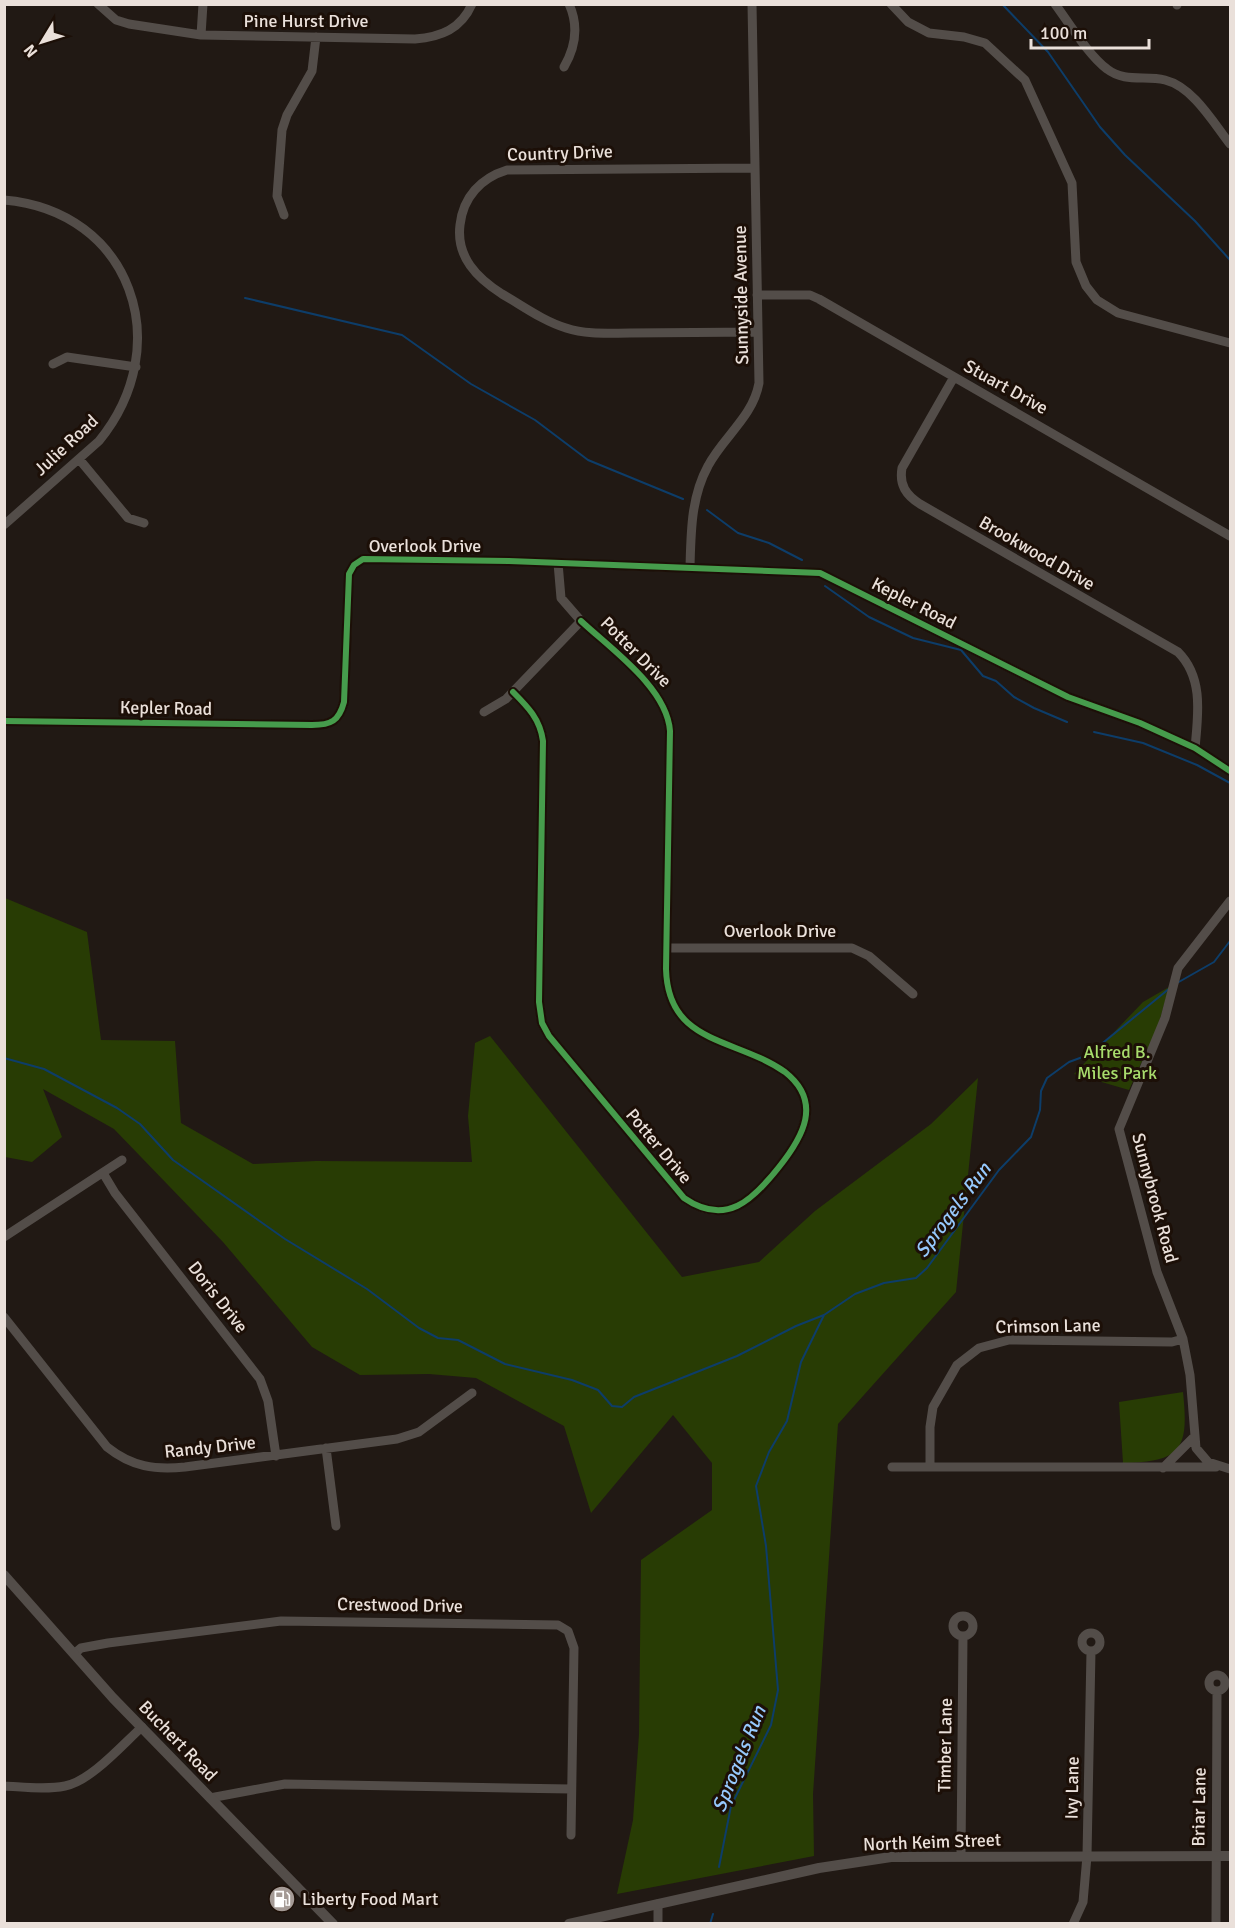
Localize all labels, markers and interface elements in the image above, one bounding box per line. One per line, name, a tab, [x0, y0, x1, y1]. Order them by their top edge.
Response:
street label: Pine Hurst Drive	[244, 10, 368, 32]
north arrow	[12, 12, 72, 72]
scale bar	[1031, 12, 1150, 50]
text: 100 m	[1040, 22, 1087, 44]
text: N	[20, 40, 42, 61]
street label: Country Drive	[507, 140, 613, 166]
street label: Sunnyside Avenue	[729, 225, 753, 365]
street label: Stuart Drive	[960, 355, 1052, 419]
street label: Julie Road	[29, 410, 103, 480]
street label: Brookwood Drive	[975, 511, 1099, 595]
street label: Overlook Drive	[369, 535, 481, 557]
street label: Kepler Road	[868, 572, 960, 634]
street label: Potter Drive	[596, 612, 676, 692]
street label: Kepler Road	[120, 696, 212, 720]
street label: Overlook Drive	[724, 920, 836, 942]
park label: Alfred B. Miles Park	[1077, 1041, 1157, 1084]
street label: Potter Drive	[621, 1104, 697, 1188]
street label: Sunnybrook Road	[1127, 1131, 1183, 1265]
water label: Sprogels Run	[909, 1157, 997, 1262]
street label: Doris Drive	[183, 1257, 253, 1337]
street label: Crimson Lane	[995, 1314, 1101, 1338]
street label: Randy Drive	[163, 1431, 257, 1463]
street label: Crestwood Drive	[337, 1593, 463, 1617]
street label: Buchert Road	[134, 1696, 222, 1786]
street label: Timber Lane	[933, 1698, 957, 1792]
water label: Sprogels Run	[706, 1701, 772, 1816]
street label: Ivy Lane	[1060, 1756, 1084, 1820]
street label: Briar Lane	[1187, 1767, 1211, 1847]
street label: North Keim Street	[863, 1829, 1001, 1855]
fuel station icon: Liberty Food Mart	[267, 1884, 297, 1914]
place label: Liberty Food Mart	[302, 1888, 438, 1910]

